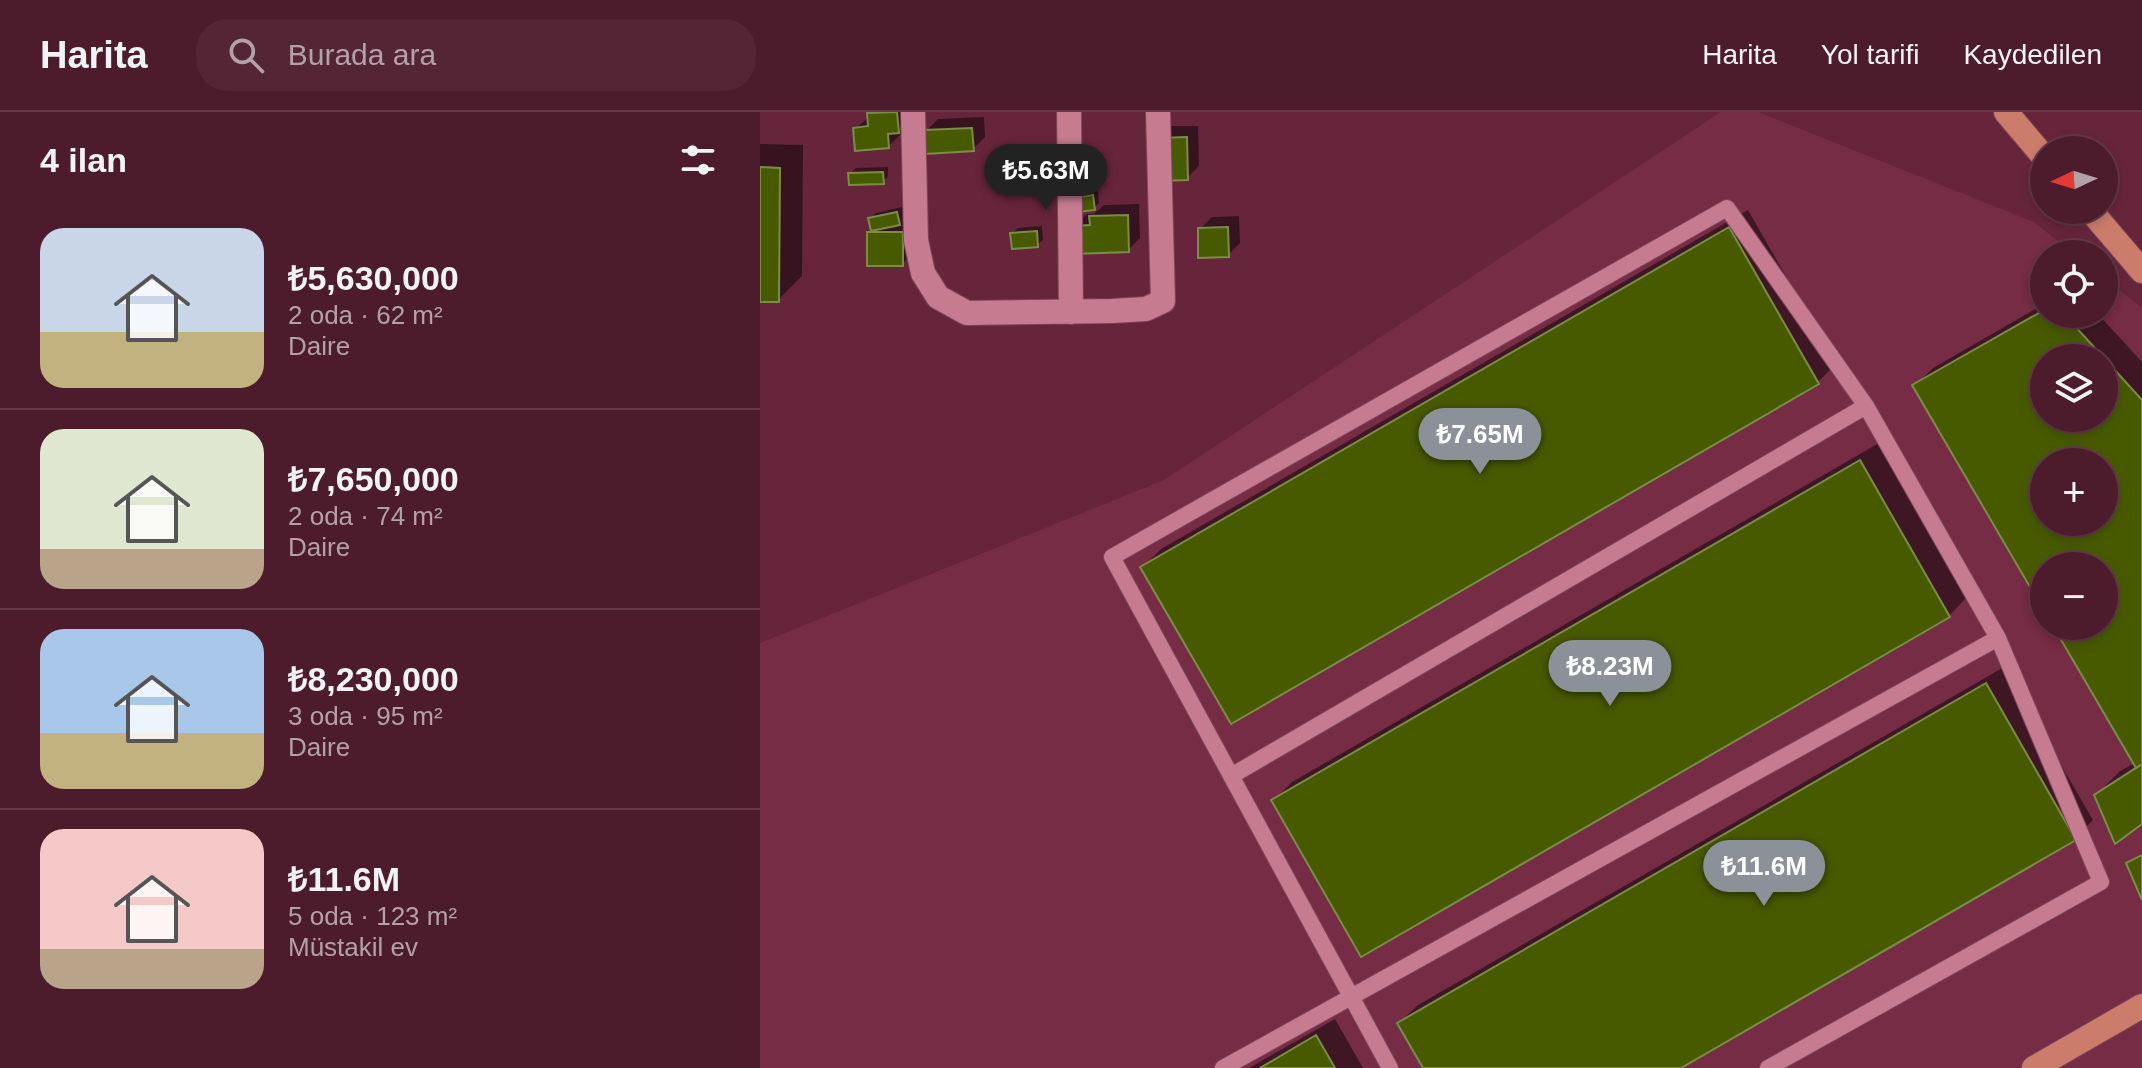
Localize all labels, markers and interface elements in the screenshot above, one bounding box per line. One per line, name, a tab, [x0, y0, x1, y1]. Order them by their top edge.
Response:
search box	[196, 19, 756, 91]
icon: search	[224, 33, 268, 77]
text: Harita	[40, 34, 148, 76]
text: Burada ara	[288, 38, 436, 71]
text: Harita	[1702, 39, 1777, 70]
text: Yol tarifi	[1821, 39, 1919, 70]
text: Kaydedilen	[1963, 39, 2102, 70]
north arrow	[2030, 136, 2118, 224]
map controls	[2030, 136, 2118, 640]
icon: filters	[676, 138, 720, 182]
text: 4 ilan	[40, 141, 127, 179]
pin: ₺5.63M	[981, 144, 1111, 212]
text: ₺5.63M	[1002, 155, 1090, 185]
button: locate	[2030, 240, 2118, 328]
text: ₺5,630,000	[288, 259, 459, 297]
icon: home	[104, 260, 200, 356]
text: 2 oda · 62 m²	[288, 300, 443, 330]
text: Daire	[288, 331, 350, 361]
button: layers	[2030, 344, 2118, 432]
pin: ₺7.65M	[1415, 408, 1545, 476]
text: ₺7.65M	[1436, 419, 1524, 449]
button: +	[2030, 448, 2118, 536]
text: ₺7,650,000	[288, 460, 459, 498]
icon: home	[104, 461, 200, 557]
text: 2 oda · 74 m²	[288, 501, 443, 531]
text: Daire	[288, 532, 350, 562]
button: −	[2030, 552, 2118, 640]
pin: ₺8.23M	[1545, 640, 1675, 708]
text: ₺8.23M	[1566, 651, 1654, 681]
text: ₺8,230,000	[288, 660, 459, 698]
icon: home	[104, 661, 200, 757]
text: 3 oda · 95 m²	[288, 701, 443, 731]
text: Daire	[288, 732, 350, 762]
pin: ₺11.6M	[1699, 840, 1829, 908]
text: ₺11.6M	[1721, 851, 1807, 881]
text: ₺11.6M	[288, 860, 400, 898]
icon: home	[104, 861, 200, 957]
text: 5 oda · 123 m²	[288, 901, 457, 931]
text: Müstakil ev	[288, 932, 418, 962]

